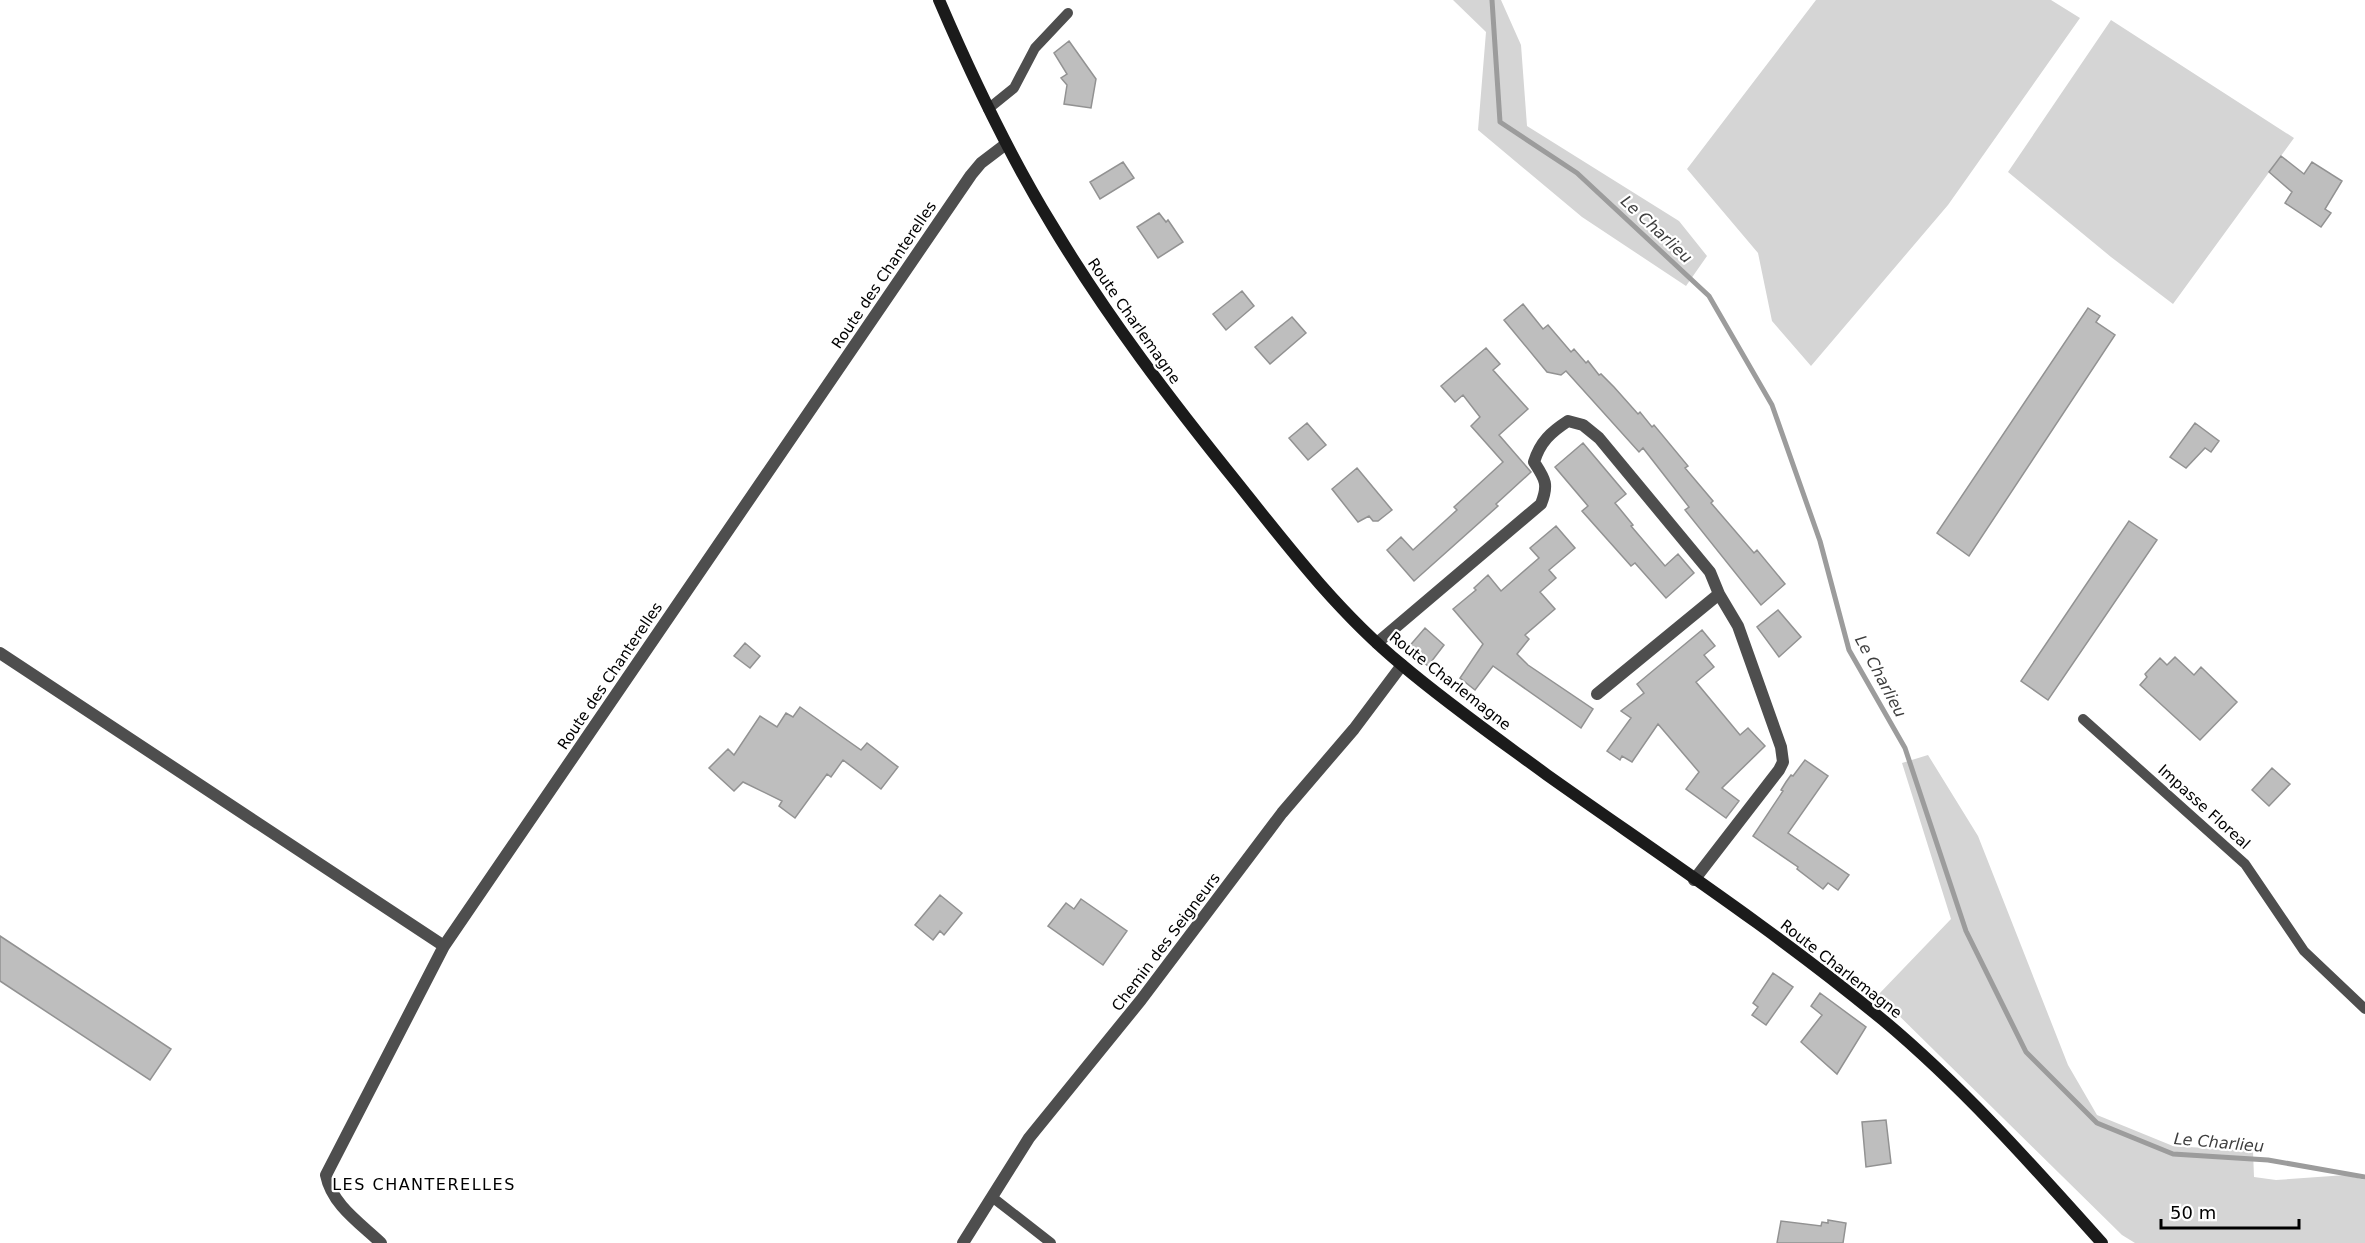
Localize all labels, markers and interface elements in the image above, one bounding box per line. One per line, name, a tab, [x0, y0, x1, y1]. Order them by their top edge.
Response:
water label: Le Charlieu	[1617, 192, 1696, 267]
street label: Route des Chanterelles	[828, 198, 940, 352]
street label: Route Charlemagne	[1084, 255, 1184, 387]
street label: Route des Chanterelles	[554, 599, 666, 753]
street label: Route Charlemagne	[1386, 628, 1514, 734]
water label: Le Charlieu	[1851, 632, 1910, 721]
street label: Impasse Floreal	[2154, 761, 2254, 853]
street label: Chemin des Seigneurs	[1108, 869, 1224, 1015]
street label: Route Charlemagne	[1777, 916, 1905, 1022]
water label: Le Charlieu	[2173, 1129, 2265, 1156]
district label: LES CHANTERELLES	[332, 1175, 516, 1194]
scale bar	[2161, 1192, 2299, 1230]
text: 50 m	[2170, 1202, 2216, 1223]

